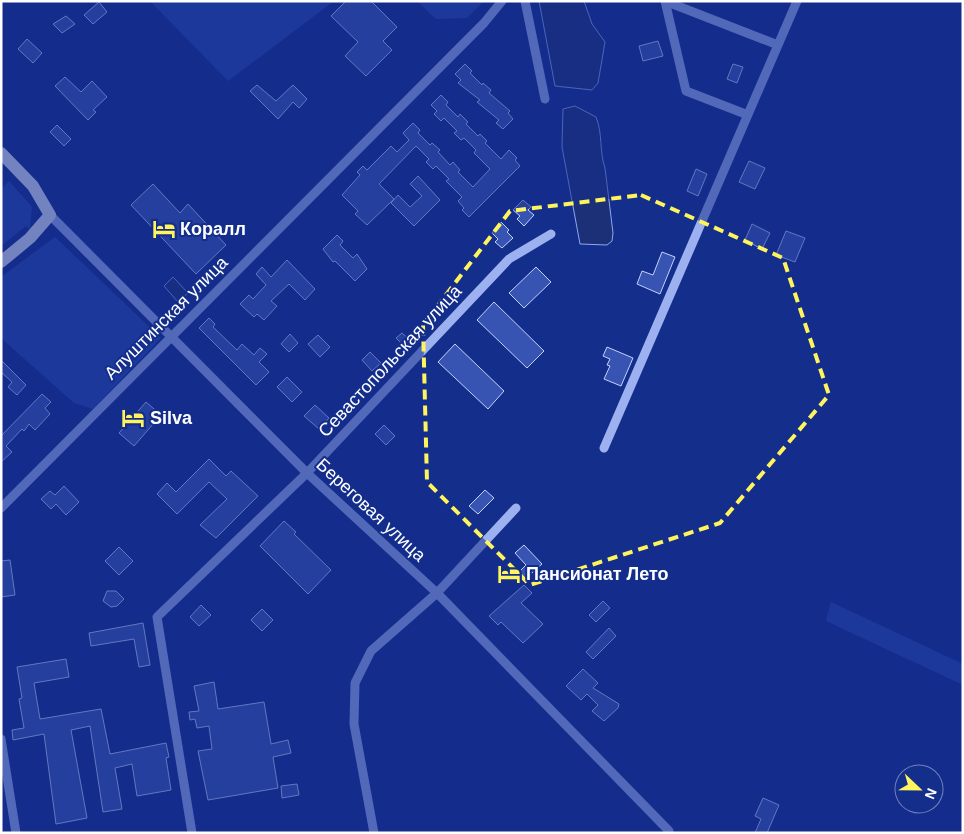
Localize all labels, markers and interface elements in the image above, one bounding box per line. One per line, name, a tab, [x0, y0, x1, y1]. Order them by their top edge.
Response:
hotel icon: Коралл	[151, 216, 177, 242]
place label: Коралл	[180, 219, 246, 239]
street label: Алуштинская улица	[100, 252, 232, 384]
street label: Севастопольская улица	[314, 280, 466, 441]
hotel icon: Silva	[120, 405, 146, 431]
place label: Silva	[150, 408, 193, 428]
street label: Береговая улица	[312, 454, 430, 566]
hotel icon: Пансионат Лето	[496, 561, 522, 587]
place label: Пансионат Лето	[526, 564, 669, 584]
north arrow	[894, 764, 944, 814]
text: N	[922, 786, 940, 802]

